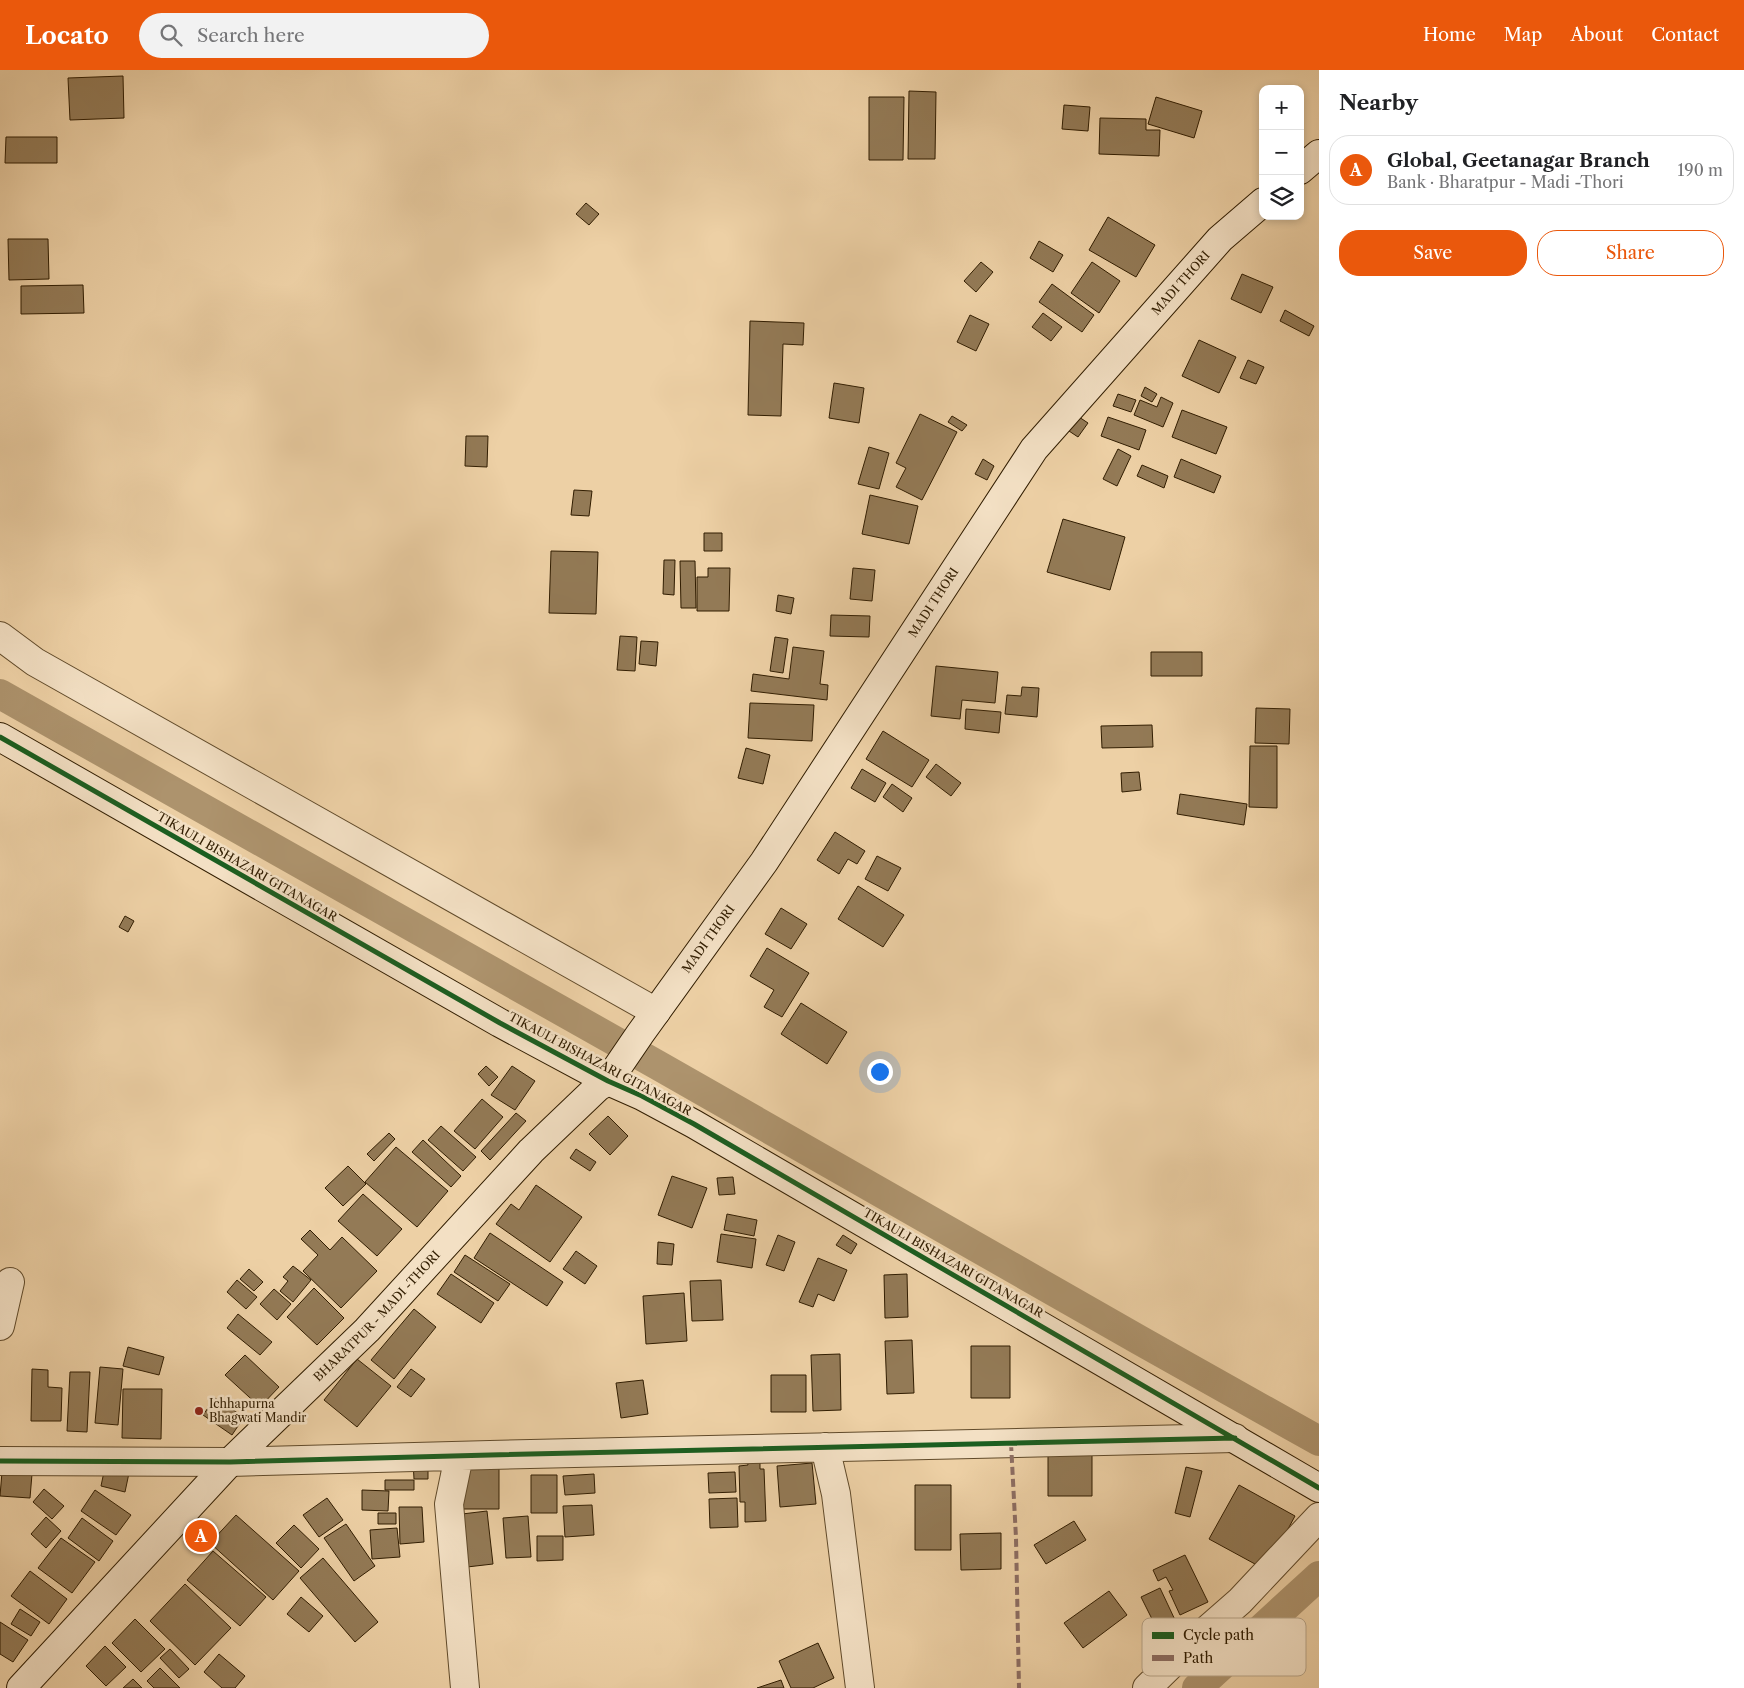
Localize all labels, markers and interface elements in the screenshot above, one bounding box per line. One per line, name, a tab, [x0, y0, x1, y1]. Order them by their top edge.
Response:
search box	[139, 13, 489, 58]
text: Locato	[25, 21, 109, 50]
icon: search	[157, 21, 185, 49]
text: Search here	[197, 24, 305, 47]
text: Home	[1423, 24, 1476, 46]
text: Map	[1504, 24, 1542, 46]
text: About	[1570, 24, 1623, 46]
text: Contact	[1651, 24, 1719, 46]
map controls	[1259, 85, 1304, 220]
button: +	[1259, 85, 1304, 130]
text: Nearby	[1339, 90, 1418, 115]
button: −	[1259, 130, 1304, 175]
text: Global, Geetanagar Branch	[1387, 149, 1650, 172]
text: A	[1350, 160, 1362, 180]
text: 190 m	[1678, 160, 1723, 180]
text: Bank · Bharatpur - Madi -Thori	[1387, 172, 1624, 192]
button: layers	[1259, 175, 1304, 220]
button: Save	[1339, 230, 1527, 276]
button: Share	[1537, 230, 1724, 276]
street label: MADI THORI	[1148, 248, 1213, 318]
street label: MADI THORI	[905, 565, 961, 640]
street label: TIKAULI BISHAZARI GITANAGAR	[155, 809, 341, 925]
street label: MADI THORI	[678, 902, 738, 976]
street label: TIKAULI BISHAZARI GITANAGAR	[506, 1009, 696, 1119]
your location	[867, 1059, 893, 1085]
street label: TIKAULI BISHAZARI GITANAGAR	[861, 1205, 1047, 1321]
street label: BHARATPUR - MADI -THORI	[310, 1247, 443, 1384]
place label: Ichhapurna Bhagwati Mandir	[209, 1396, 306, 1425]
marker: Ichhapurna Bhagwati Mandir	[193, 1405, 205, 1417]
pin: A	[185, 1517, 217, 1555]
legend	[1142, 1618, 1306, 1676]
text: Cycle path	[1183, 1626, 1254, 1644]
text: Path	[1183, 1649, 1213, 1667]

